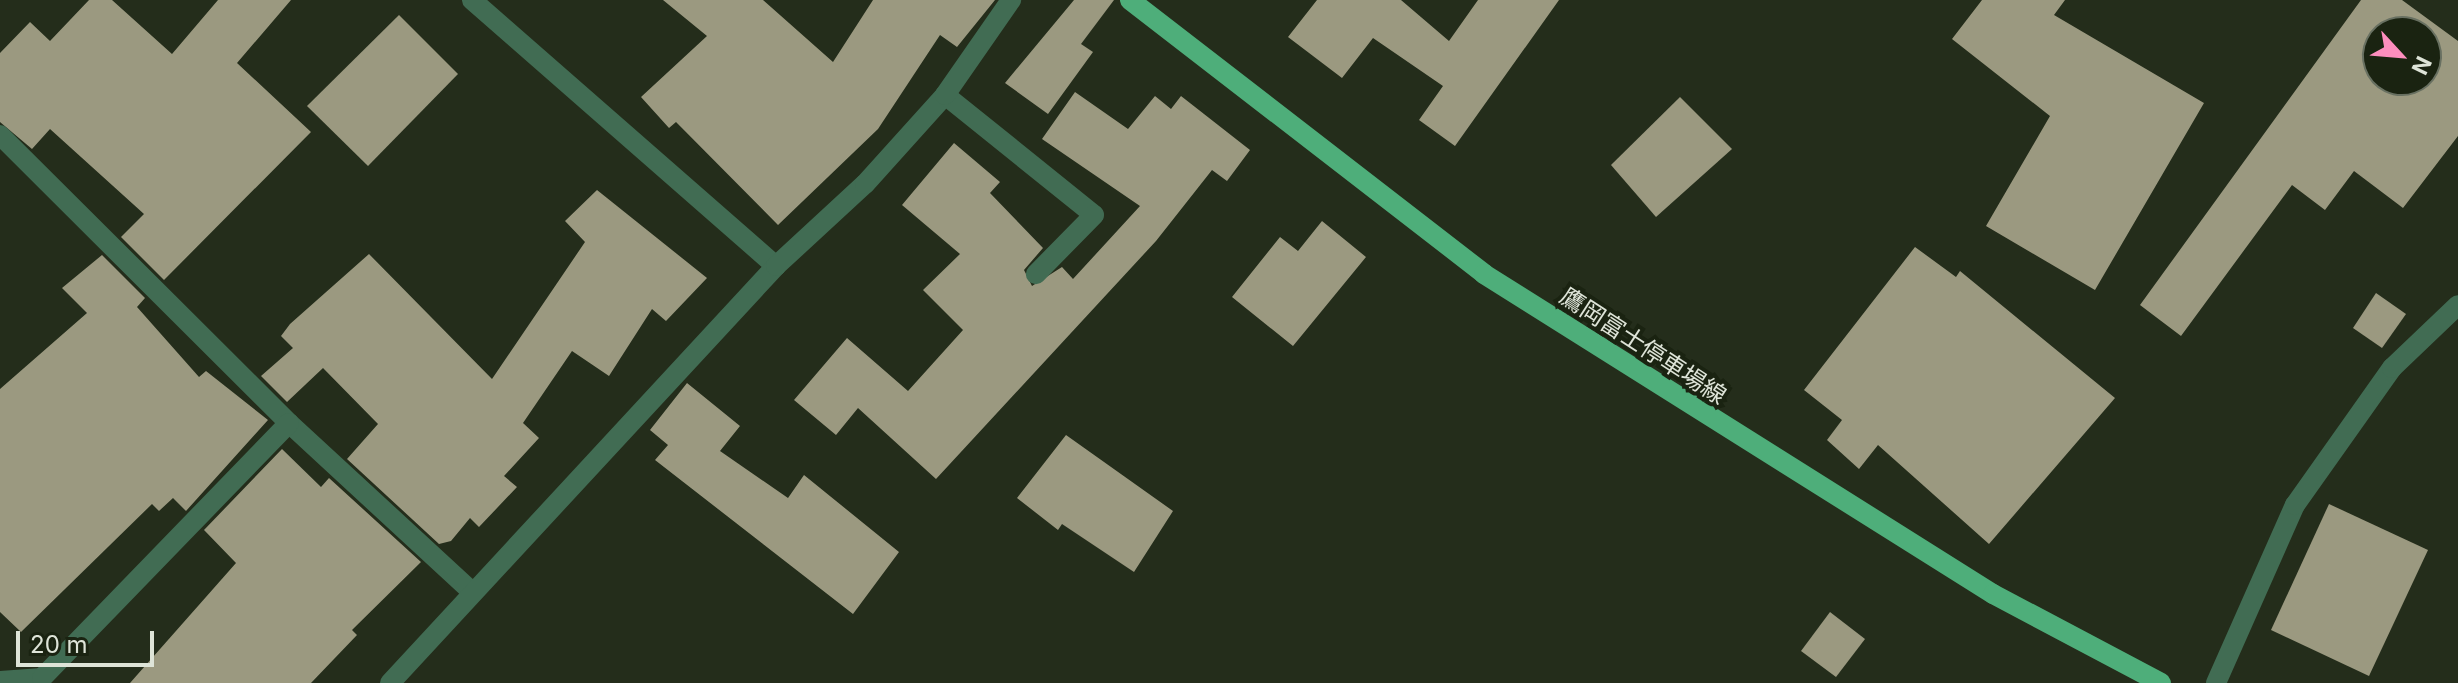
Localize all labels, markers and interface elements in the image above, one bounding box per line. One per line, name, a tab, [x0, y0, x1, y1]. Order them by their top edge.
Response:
north arrow	[2362, 16, 2442, 96]
text: N	[2406, 52, 2437, 79]
street label: 鷹岡富士停車場線	[1555, 282, 1731, 410]
scale bar	[20, 615, 158, 665]
text: 20 m	[30, 630, 88, 659]

